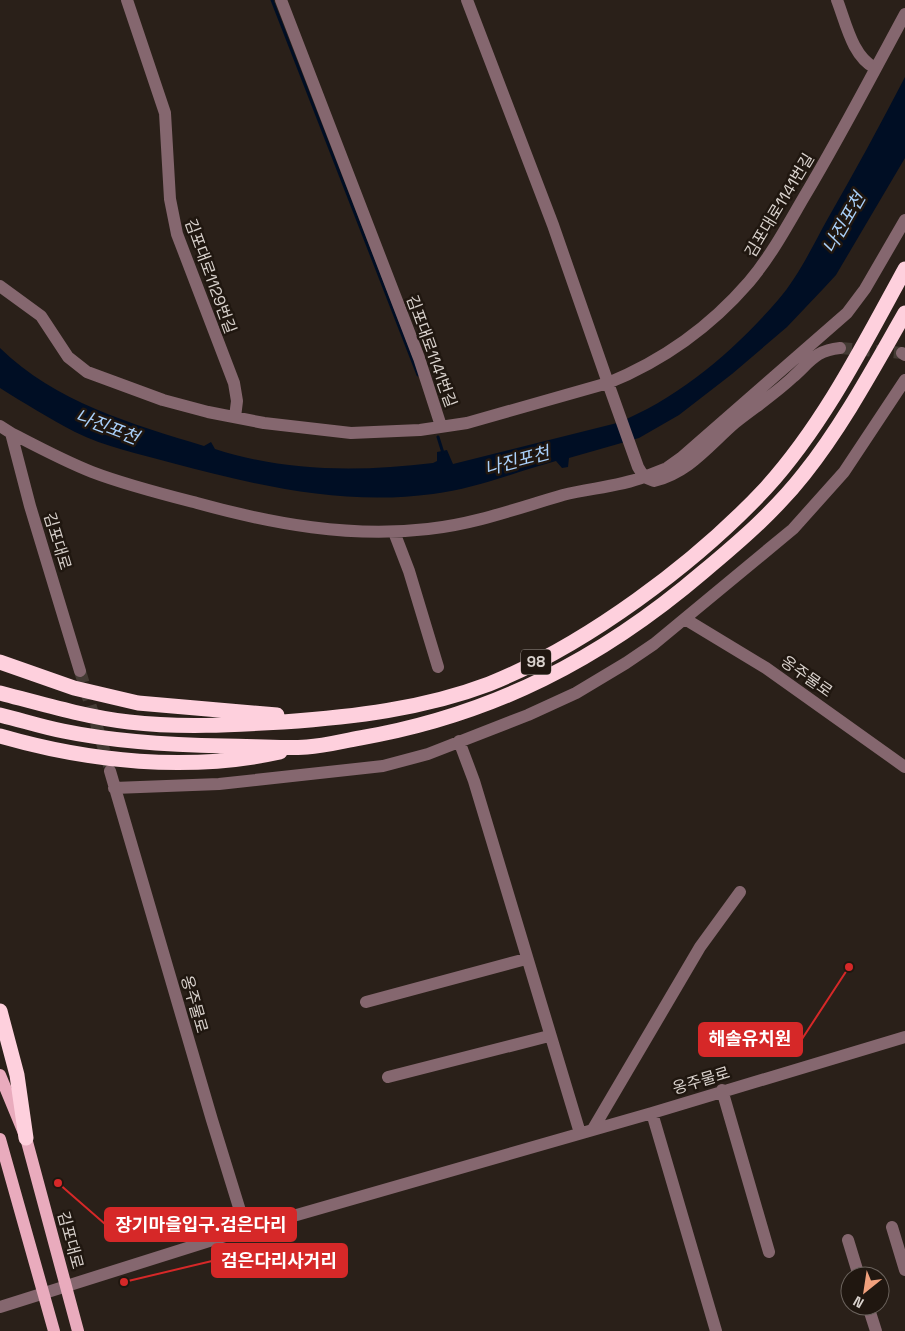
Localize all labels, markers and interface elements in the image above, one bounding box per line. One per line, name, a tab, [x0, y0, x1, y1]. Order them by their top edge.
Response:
street label: 김포대로1141번길	[740, 149, 819, 261]
water label: 나진포천	[817, 186, 871, 257]
street label: 김포대로1129번길	[180, 216, 241, 337]
street label: 김포대로1141번길	[401, 292, 462, 410]
water label: 나진포천	[72, 404, 144, 450]
water label: 나진포천	[482, 440, 554, 480]
street label: 김포대로	[39, 510, 76, 573]
road number: 98	[521, 650, 551, 674]
street label: 옹주물로	[777, 651, 837, 702]
street label: 옹주물로	[176, 973, 213, 1036]
callout: 해솔유치원	[699, 1023, 802, 1056]
text: 해솔유치원	[709, 1027, 791, 1050]
street label: 옹주물로	[670, 1062, 733, 1099]
callout: 장기마을입구.검은다리	[105, 1208, 296, 1241]
street label: 김포대로	[53, 1209, 88, 1272]
text: 장기마을입구.검은다리	[116, 1213, 286, 1236]
callout: 검은다리사거리	[212, 1244, 347, 1277]
text: 검은다리사거리	[221, 1249, 337, 1272]
north arrow	[840, 1266, 890, 1316]
text: N	[850, 1292, 867, 1312]

